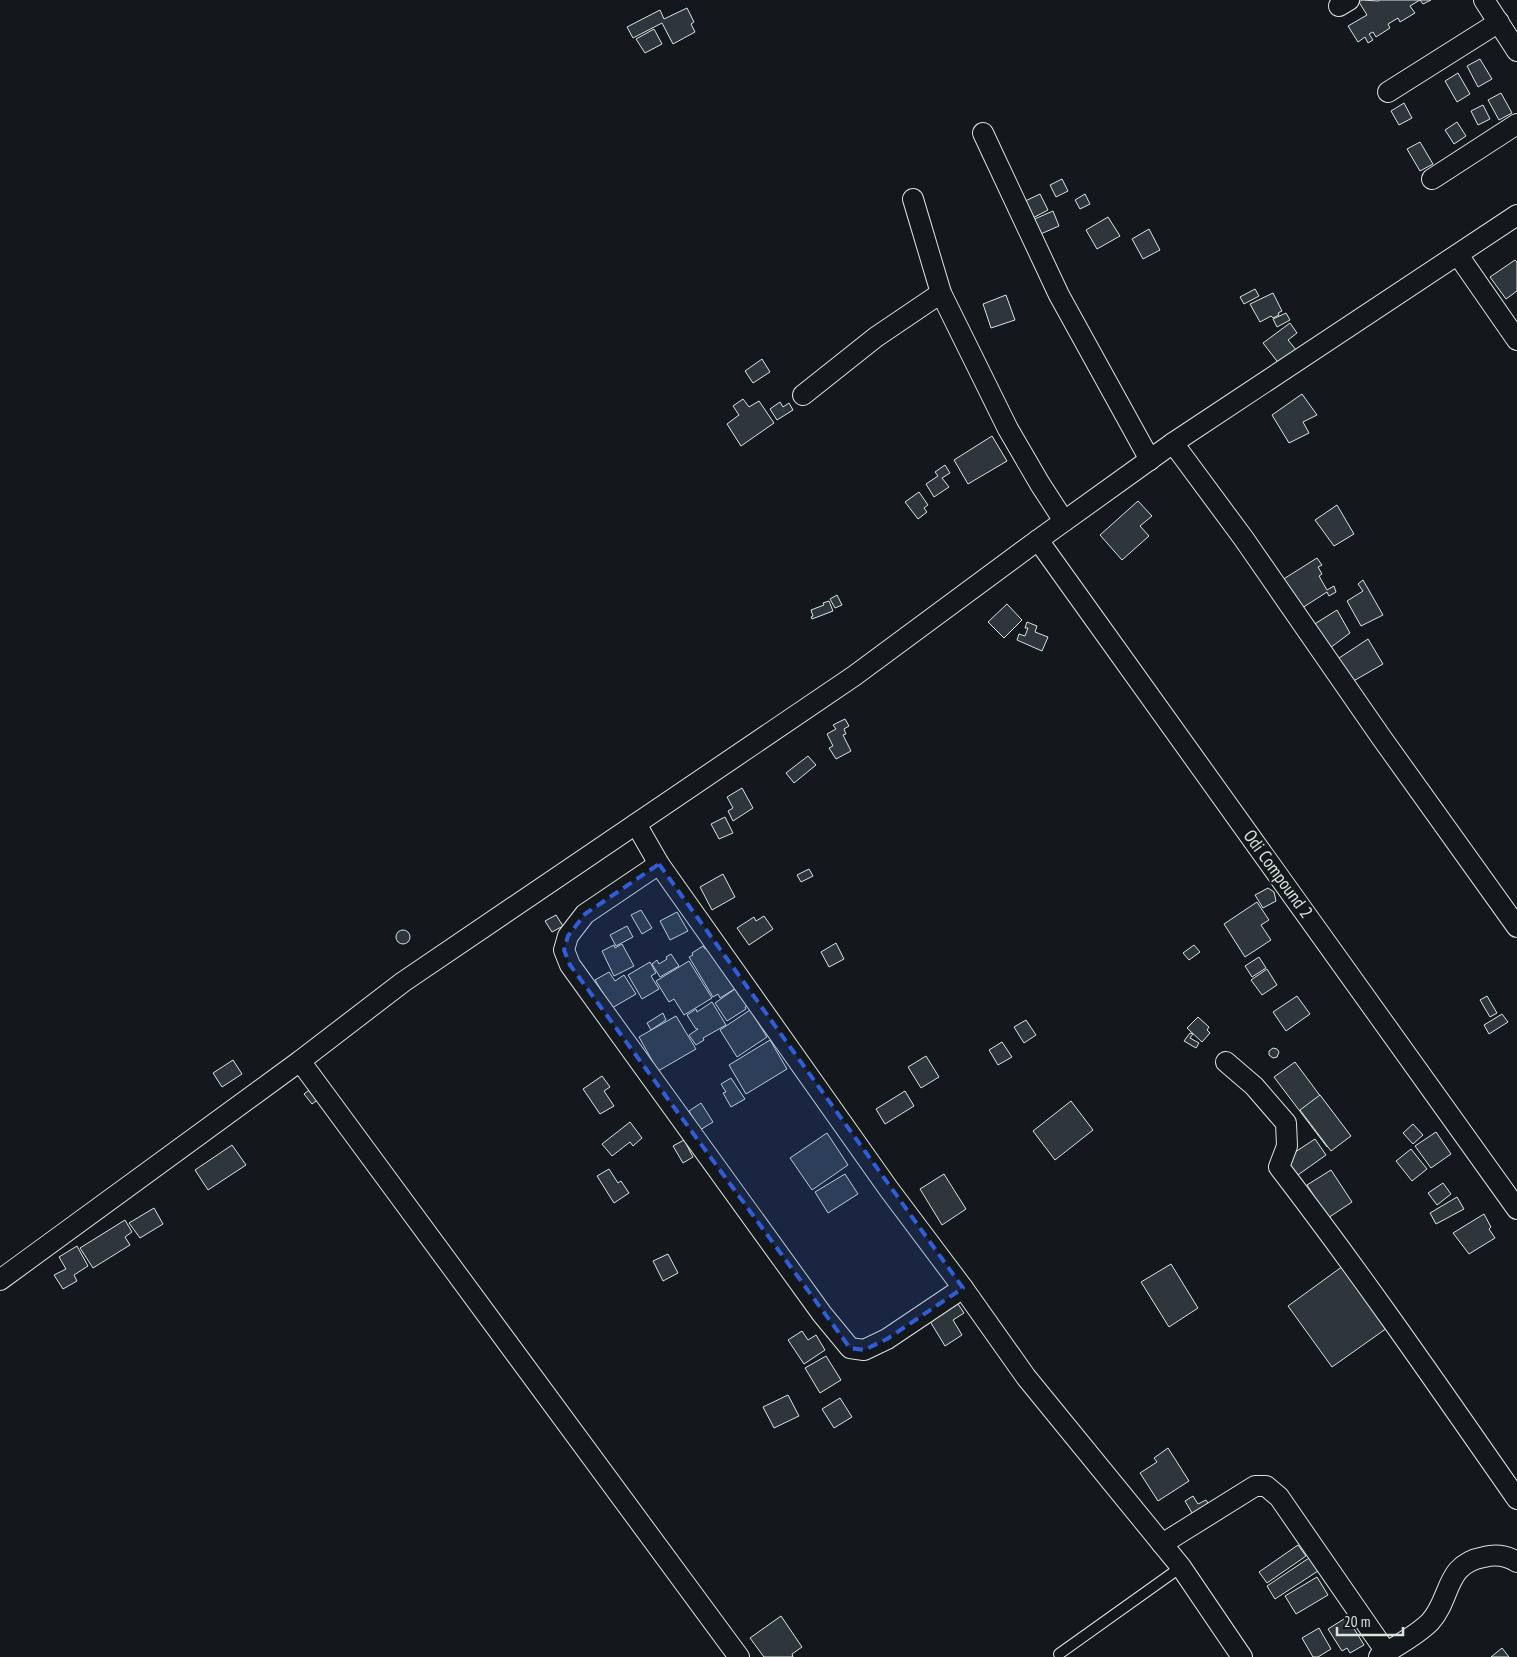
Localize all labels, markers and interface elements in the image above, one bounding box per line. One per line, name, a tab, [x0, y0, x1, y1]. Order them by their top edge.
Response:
street label: Odi Compound 2	[1239, 825, 1318, 922]
scale bar	[1337, 1604, 1403, 1636]
text: 20 m	[1344, 1612, 1370, 1631]

